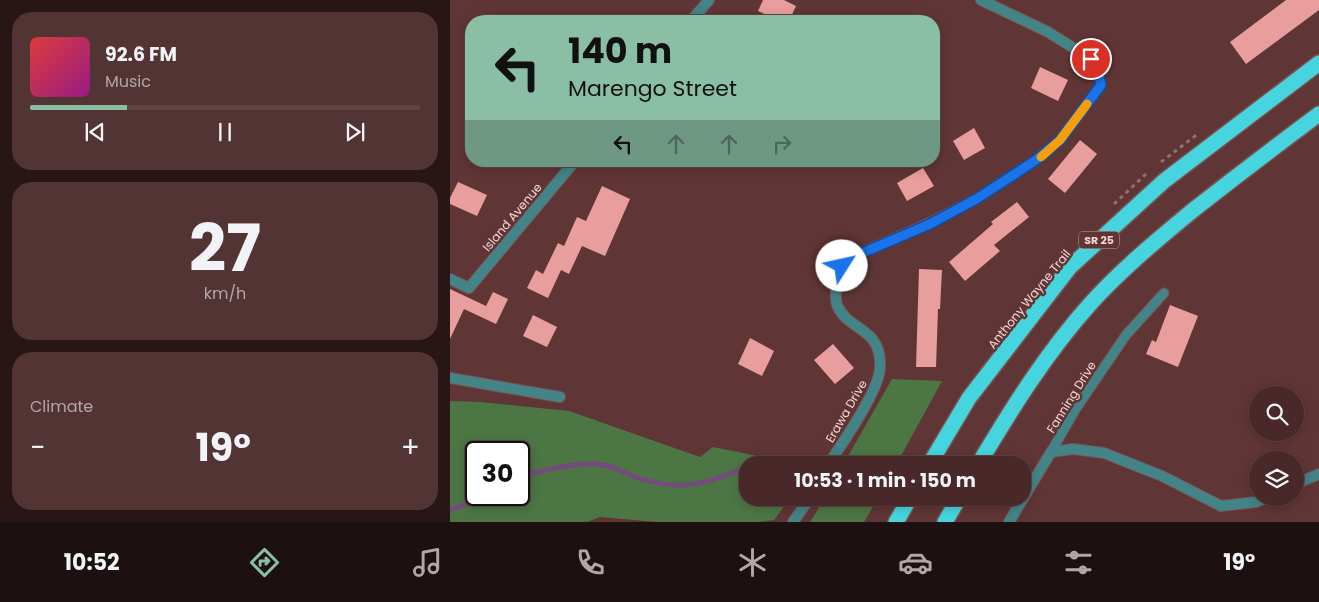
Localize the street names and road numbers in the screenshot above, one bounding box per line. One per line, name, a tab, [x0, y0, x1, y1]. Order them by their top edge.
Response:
street label: Island Avenue	[478, 179, 546, 255]
road number: SR 25	[1079, 232, 1119, 248]
street label: Anthony Wayne Trail	[984, 246, 1074, 352]
street label: Fanning Drive	[1042, 358, 1100, 436]
street label: Erawa Drive	[821, 376, 871, 446]

